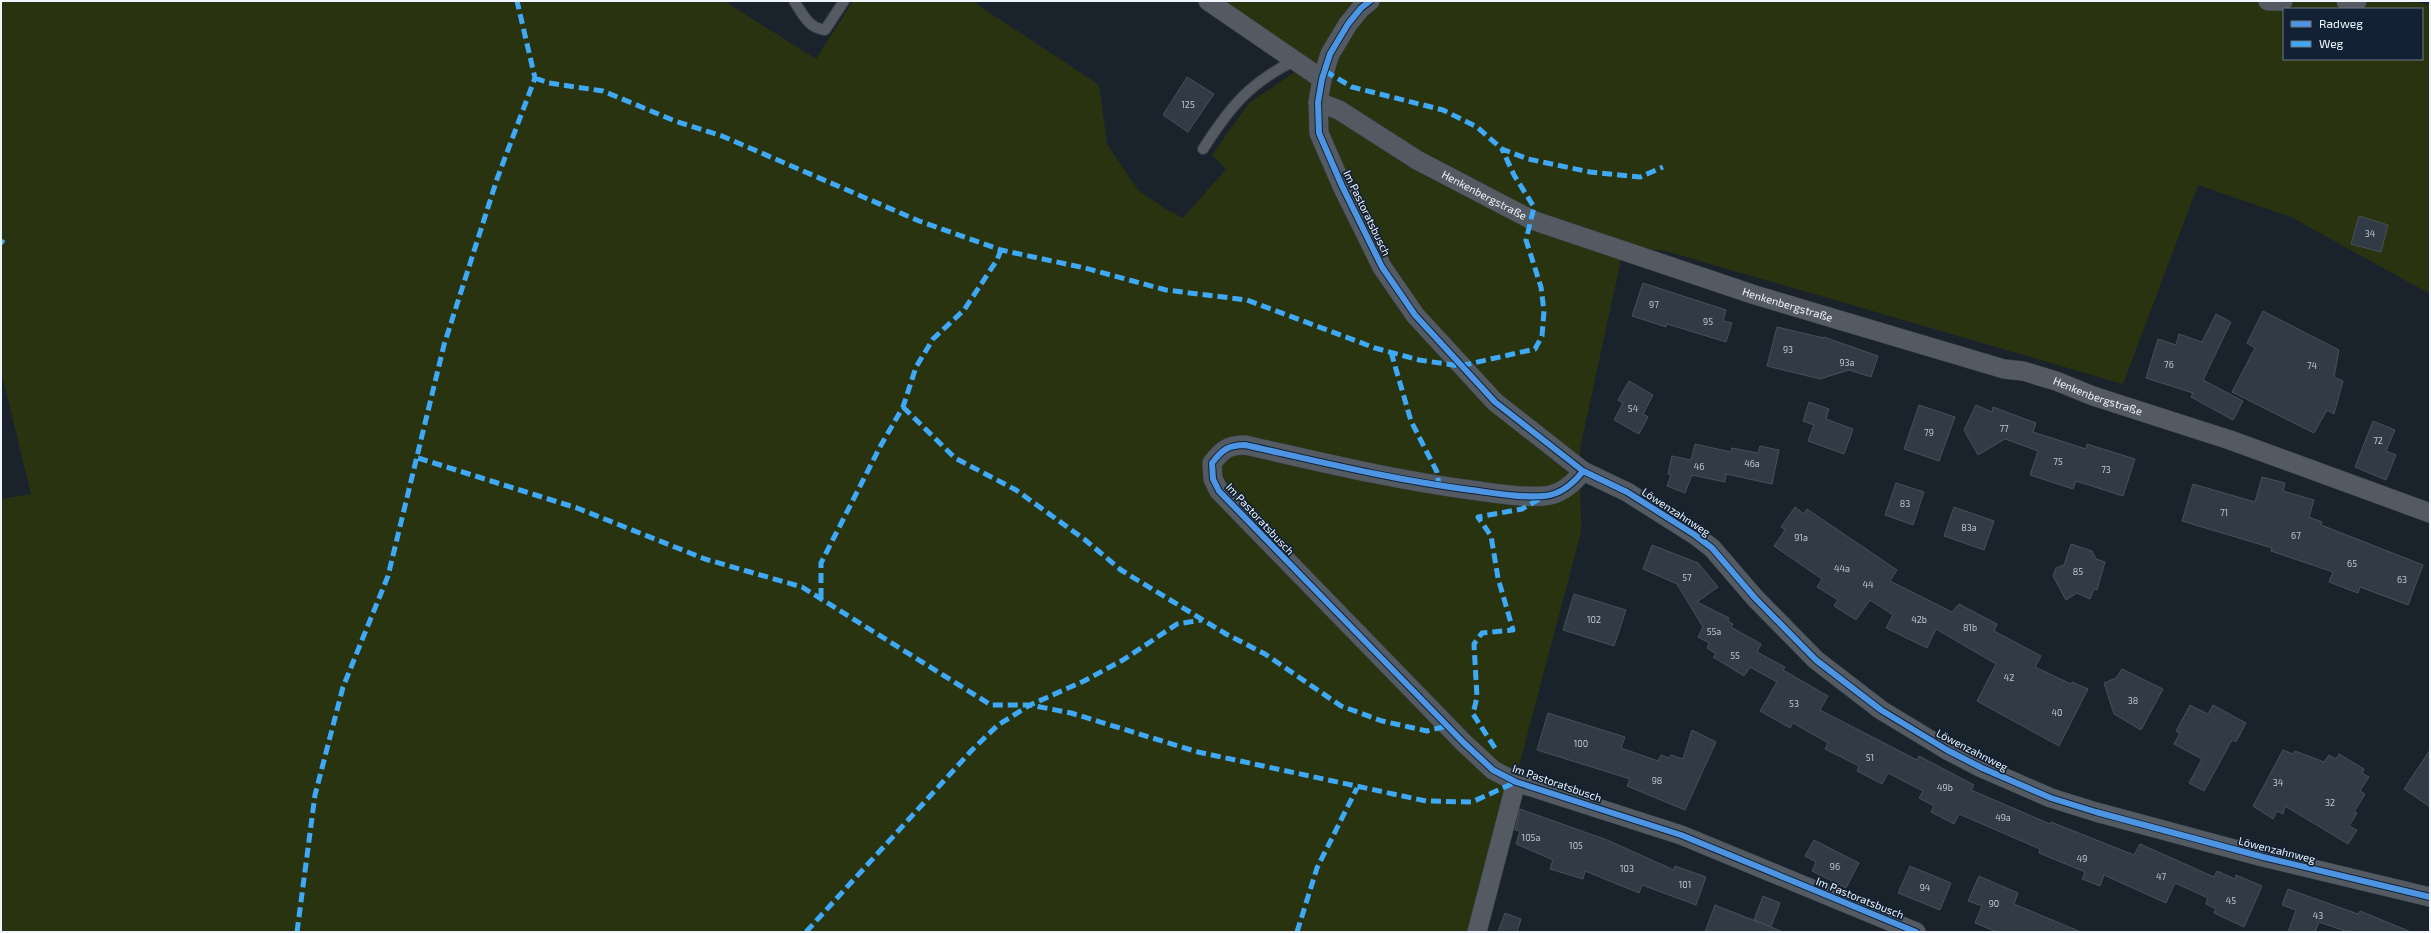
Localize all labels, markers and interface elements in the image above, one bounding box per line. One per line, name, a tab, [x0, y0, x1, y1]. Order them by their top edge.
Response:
legend	[2283, 8, 2423, 60]
text: Radweg	[2319, 16, 2363, 30]
text: Weg	[2319, 36, 2344, 50]
house number: 125	[1181, 99, 1195, 110]
street label: Henkenbergstraße	[1440, 167, 1529, 222]
street label: Im Pastoratsbusch	[1341, 168, 1394, 258]
house number: 34	[2365, 228, 2376, 239]
street label: Henkenbergstraße	[1741, 284, 1835, 324]
house number: 97	[1649, 299, 1659, 310]
house number: 95	[1703, 316, 1713, 327]
house number: 93	[1783, 344, 1793, 355]
house number: 93a	[1839, 357, 1855, 368]
house number: 76	[2164, 359, 2174, 370]
house number: 74	[2307, 360, 2318, 371]
street label: Henkenbergstraße	[2052, 374, 2144, 417]
house number: 54	[1628, 403, 1639, 414]
house number: 77	[1999, 423, 2009, 434]
house number: 79	[1924, 427, 1934, 438]
house number: 72	[2373, 435, 2383, 446]
house number: 75	[2053, 456, 2063, 467]
house number: 46a	[1744, 458, 1760, 469]
house number: 46	[1694, 461, 1704, 472]
house number: 73	[2101, 464, 2111, 475]
street label: Im Pastoratsbusch	[1224, 480, 1297, 557]
street label: Löwenzahnweg	[1640, 485, 1713, 538]
house number: 83	[1900, 498, 1910, 509]
house number: 71	[2220, 507, 2228, 518]
house number: 83a	[1961, 522, 1977, 533]
house number: 67	[2291, 530, 2301, 541]
house number: 91a	[1794, 532, 1808, 543]
house number: 65	[2347, 558, 2357, 569]
house number: 44a	[1834, 563, 1850, 574]
house number: 85	[2073, 566, 2083, 577]
house number: 57	[1682, 572, 1692, 583]
house number: 63	[2397, 574, 2407, 585]
house number: 44	[1862, 579, 1874, 590]
house number: 102	[1587, 614, 1601, 625]
house number: 42b	[1911, 614, 1927, 625]
house number: 81b	[1963, 622, 1977, 633]
house number: 55a	[1707, 626, 1721, 637]
house number: 55	[1730, 650, 1740, 661]
house number: 42	[2004, 672, 2014, 683]
house number: 38	[2128, 695, 2138, 706]
house number: 53	[1789, 698, 1799, 709]
house number: 40	[2052, 707, 2062, 718]
street label: Löwenzahnweg	[1934, 726, 2010, 773]
house number: 100	[1574, 738, 1588, 749]
house number: 51	[1866, 752, 1874, 763]
street label: Im Pastoratsbusch	[1511, 761, 1604, 804]
house number: 98	[1652, 775, 1662, 786]
house number: 34	[2273, 777, 2284, 788]
house number: 49b	[1937, 782, 1953, 793]
house number: 32	[2325, 797, 2335, 808]
house number: 49a	[1995, 812, 2011, 823]
house number: 105a	[1522, 832, 1540, 843]
street label: Löwenzahnweg	[2237, 834, 2317, 865]
house number: 105	[1569, 840, 1583, 851]
house number: 49	[2077, 853, 2087, 864]
house number: 96	[1830, 861, 1840, 872]
house number: 103	[1620, 863, 1634, 874]
house number: 47	[2156, 871, 2166, 882]
street label: Im Pastoratsbusch	[1814, 874, 1906, 921]
house number: 101	[1679, 879, 1691, 890]
house number: 94	[1920, 882, 1931, 893]
house number: 45	[2226, 895, 2236, 906]
house number: 90	[1989, 898, 1999, 909]
house number: 43	[2313, 910, 2323, 921]

